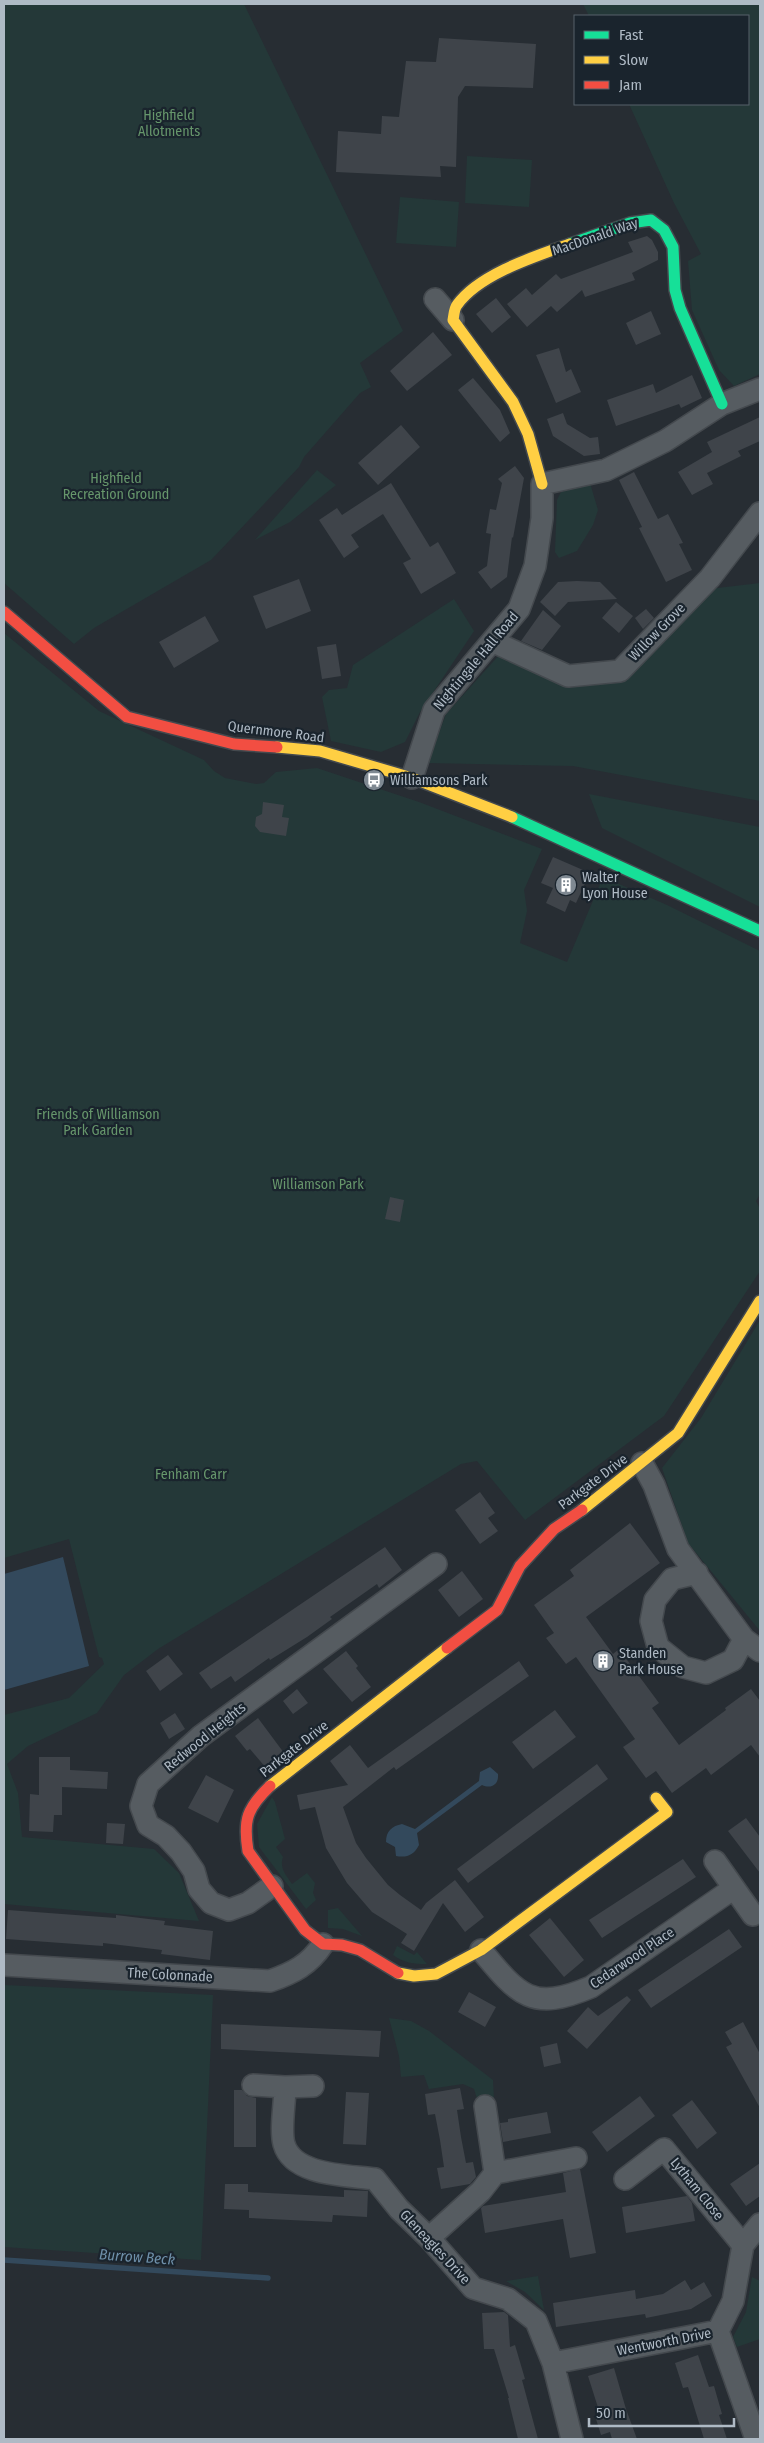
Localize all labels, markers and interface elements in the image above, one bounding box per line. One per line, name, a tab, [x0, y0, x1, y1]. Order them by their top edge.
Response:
legend	[574, 15, 749, 105]
text: Fast	[619, 26, 643, 44]
text: Slow	[619, 51, 648, 69]
text: Jam	[619, 76, 642, 94]
park label: Highfield Allotments	[138, 107, 200, 140]
street label: MacDonald Way	[550, 214, 641, 260]
park label: Highfield Recreation Ground	[63, 470, 169, 503]
street label: Willow Grove	[625, 599, 689, 665]
street label: Nightingale Hall Road	[430, 608, 522, 714]
street label: Quernmore Road	[227, 718, 325, 746]
bus stop icon: Williamsons Park	[362, 768, 386, 792]
place label: Williamsons Park	[390, 772, 488, 789]
place label: Walter Lyon House	[582, 869, 648, 902]
building icon: Walter Lyon House	[554, 873, 578, 897]
park label: Friends of Williamson Park Garden	[36, 1106, 160, 1139]
park label: Williamson Park	[272, 1176, 364, 1193]
street label: Parkgate Drive	[555, 1450, 631, 1514]
park label: Fenham Carr	[155, 1466, 227, 1483]
place label: Standen Park House	[619, 1645, 683, 1678]
building icon: Standen Park House	[591, 1649, 615, 1673]
street label: Redwood Heights	[161, 1699, 249, 1775]
street label: Parkgate Drive	[256, 1717, 332, 1781]
street label: Cedarwood Place	[587, 1924, 677, 1992]
street label: The Colonnade	[127, 1964, 213, 1986]
street label: Lytham Close	[667, 2154, 727, 2224]
street label: Gleneagles Drive	[396, 2206, 474, 2288]
water label: Burrow Beck	[98, 2245, 176, 2269]
street label: Wentworth Drive	[615, 2325, 713, 2359]
scale bar	[589, 2396, 734, 2428]
text: 50 m	[596, 2404, 626, 2422]

